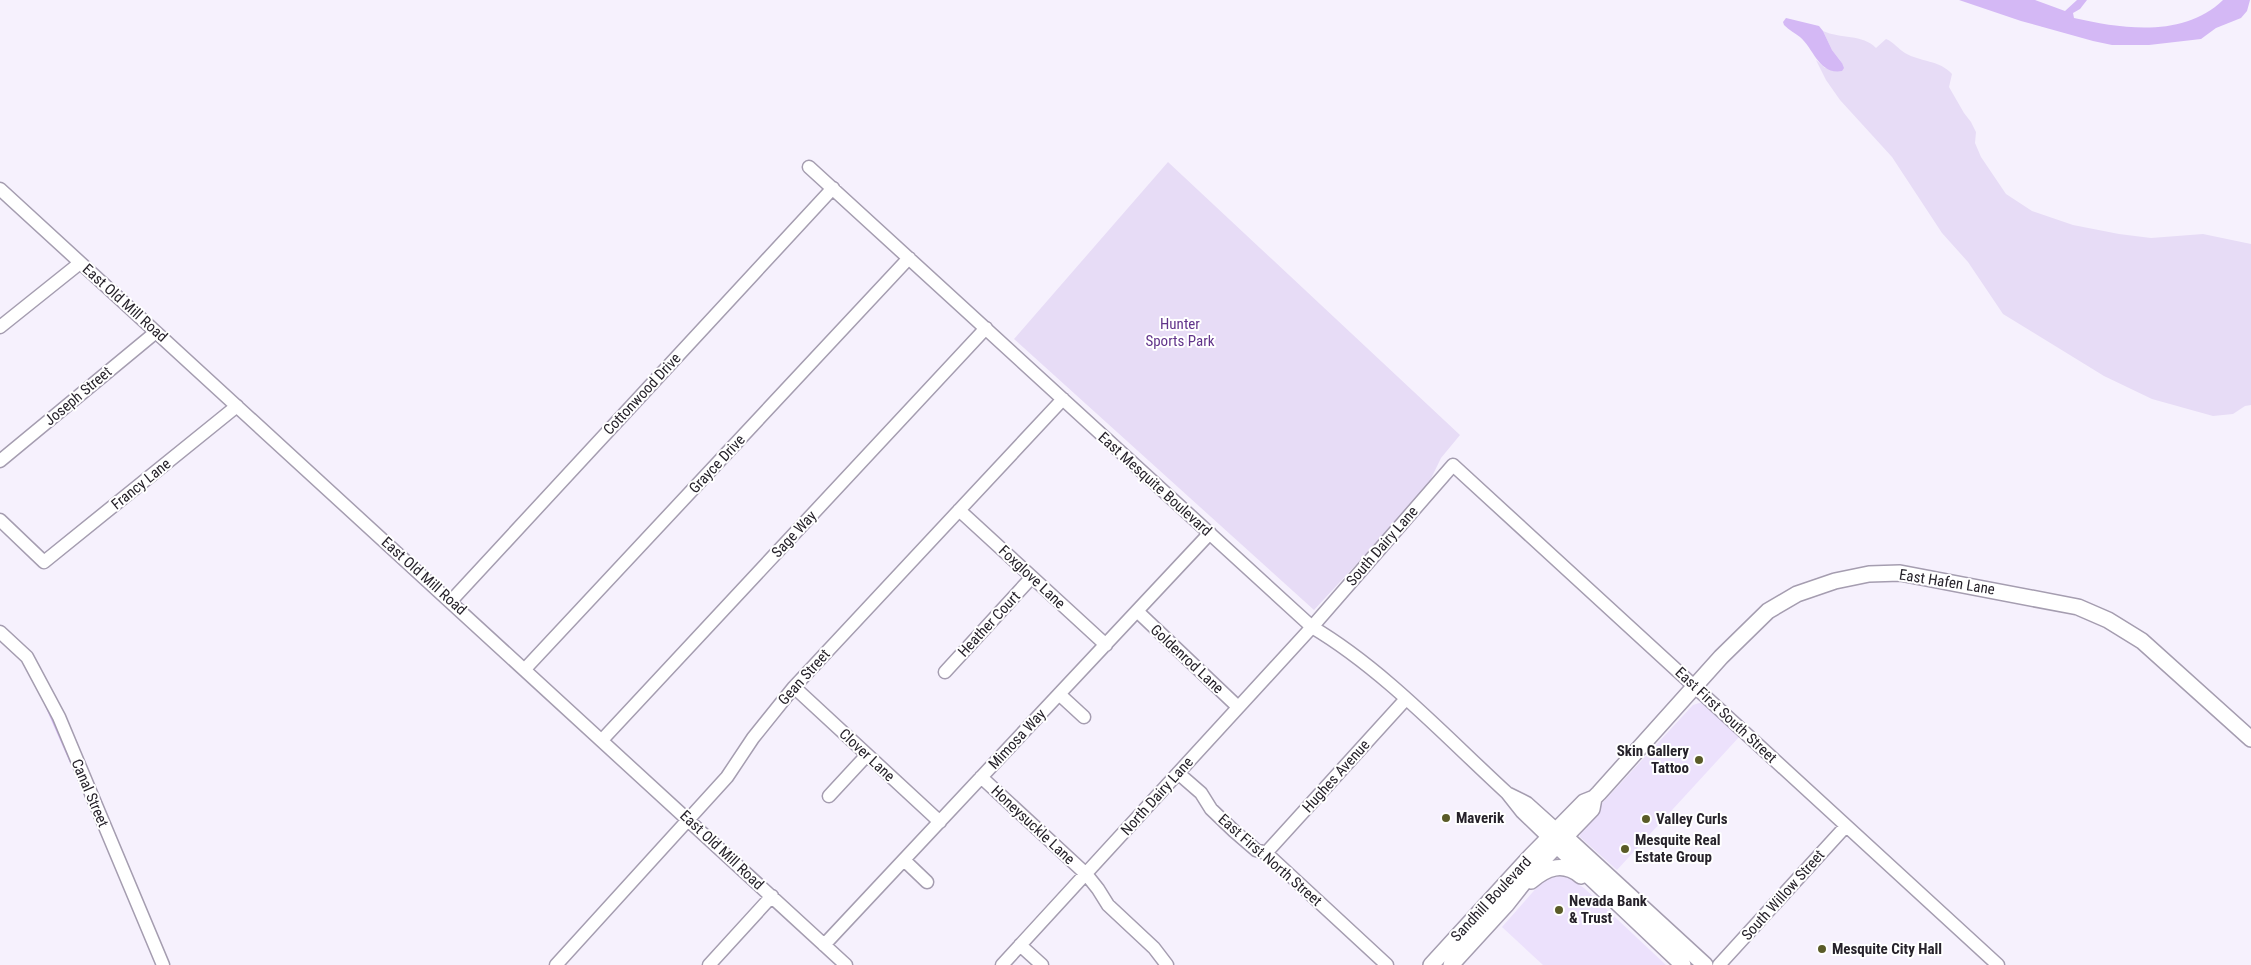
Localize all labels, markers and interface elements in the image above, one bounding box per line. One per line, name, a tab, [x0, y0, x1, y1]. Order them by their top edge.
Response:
street label: East Old Mill Road	[79, 260, 171, 346]
park label: Hunter Sports Park	[1145, 315, 1215, 350]
street label: Cottonwood Drive	[600, 349, 684, 439]
street label: Joseph Street	[41, 363, 115, 429]
street label: East Mesquite Boulevard	[1095, 428, 1215, 540]
street label: Grayce Drive	[685, 431, 749, 497]
street label: Francy Lane	[108, 455, 174, 513]
street label: South Dairy Lane	[1342, 502, 1422, 590]
street label: Sage Way	[768, 507, 820, 561]
street label: East Old Mill Road	[378, 533, 470, 619]
street label: Foxglove Lane	[995, 542, 1069, 612]
street label: East Hafen Lane	[1898, 566, 1996, 598]
street label: Heather Court	[954, 588, 1024, 660]
street label: Goldenrod Lane	[1147, 621, 1227, 697]
street label: Gean Street	[774, 645, 834, 709]
street label: East First South Street	[1672, 663, 1780, 767]
street label: Mimosa Way	[985, 705, 1049, 773]
street label: Clover Lane	[835, 725, 899, 785]
street label: Hughes Avenue	[1299, 736, 1373, 816]
place label: Skin Gallery Tattoo	[1617, 742, 1689, 777]
street label: North Dairy Lane	[1117, 753, 1197, 839]
marker: Skin Gallery Tattoo	[1693, 754, 1705, 766]
street label: Canal Street	[68, 756, 112, 830]
street label: Honeysuckle Lane	[988, 782, 1078, 868]
street label: East Old Mill Road	[676, 807, 768, 893]
place label: Maverik	[1456, 809, 1505, 827]
street label: East First North Street	[1215, 810, 1325, 910]
place label: Valley Curls	[1656, 810, 1728, 828]
marker: Maverik	[1440, 812, 1452, 824]
marker: Valley Curls	[1640, 813, 1652, 825]
place label: Mesquite Real Estate Group	[1635, 831, 1721, 866]
marker: Mesquite Real Estate Group	[1619, 843, 1631, 855]
street label: South Willow Street	[1738, 846, 1828, 944]
street label: Sandhill Boulevard	[1447, 853, 1535, 945]
place label: Nevada Bank & Trust	[1569, 892, 1648, 927]
marker: Nevada Bank & Trust	[1553, 904, 1565, 916]
place label: Mesquite City Hall	[1832, 940, 1942, 958]
marker: Mesquite City Hall	[1816, 943, 1828, 955]

